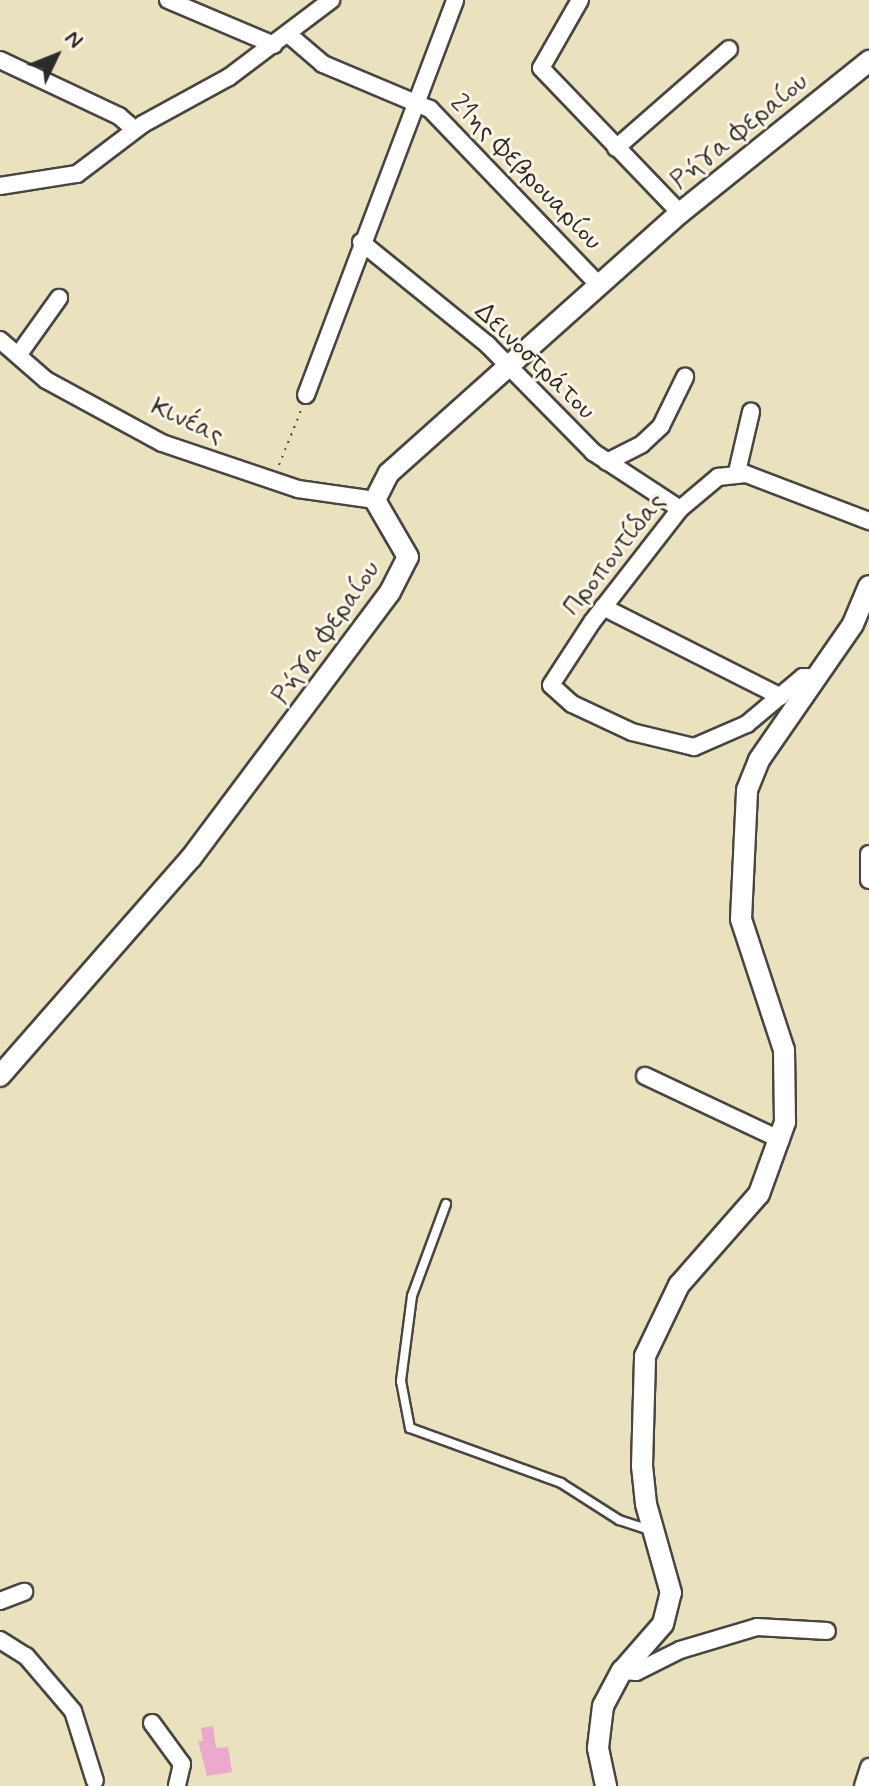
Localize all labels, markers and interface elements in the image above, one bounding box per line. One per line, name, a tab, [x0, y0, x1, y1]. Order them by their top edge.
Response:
north arrow	[16, 16, 96, 96]
text: N	[58, 25, 89, 55]
street label: Ρήγα Φεραίου	[665, 67, 815, 197]
street label: 21ης Φεβρουαρίου	[443, 88, 607, 258]
street label: Δεινοστράτου	[467, 297, 601, 427]
street label: Κινέας	[146, 392, 228, 452]
street label: Προποντίδας	[557, 487, 673, 623]
street label: Ρήγα Φεραίου	[266, 555, 388, 711]

